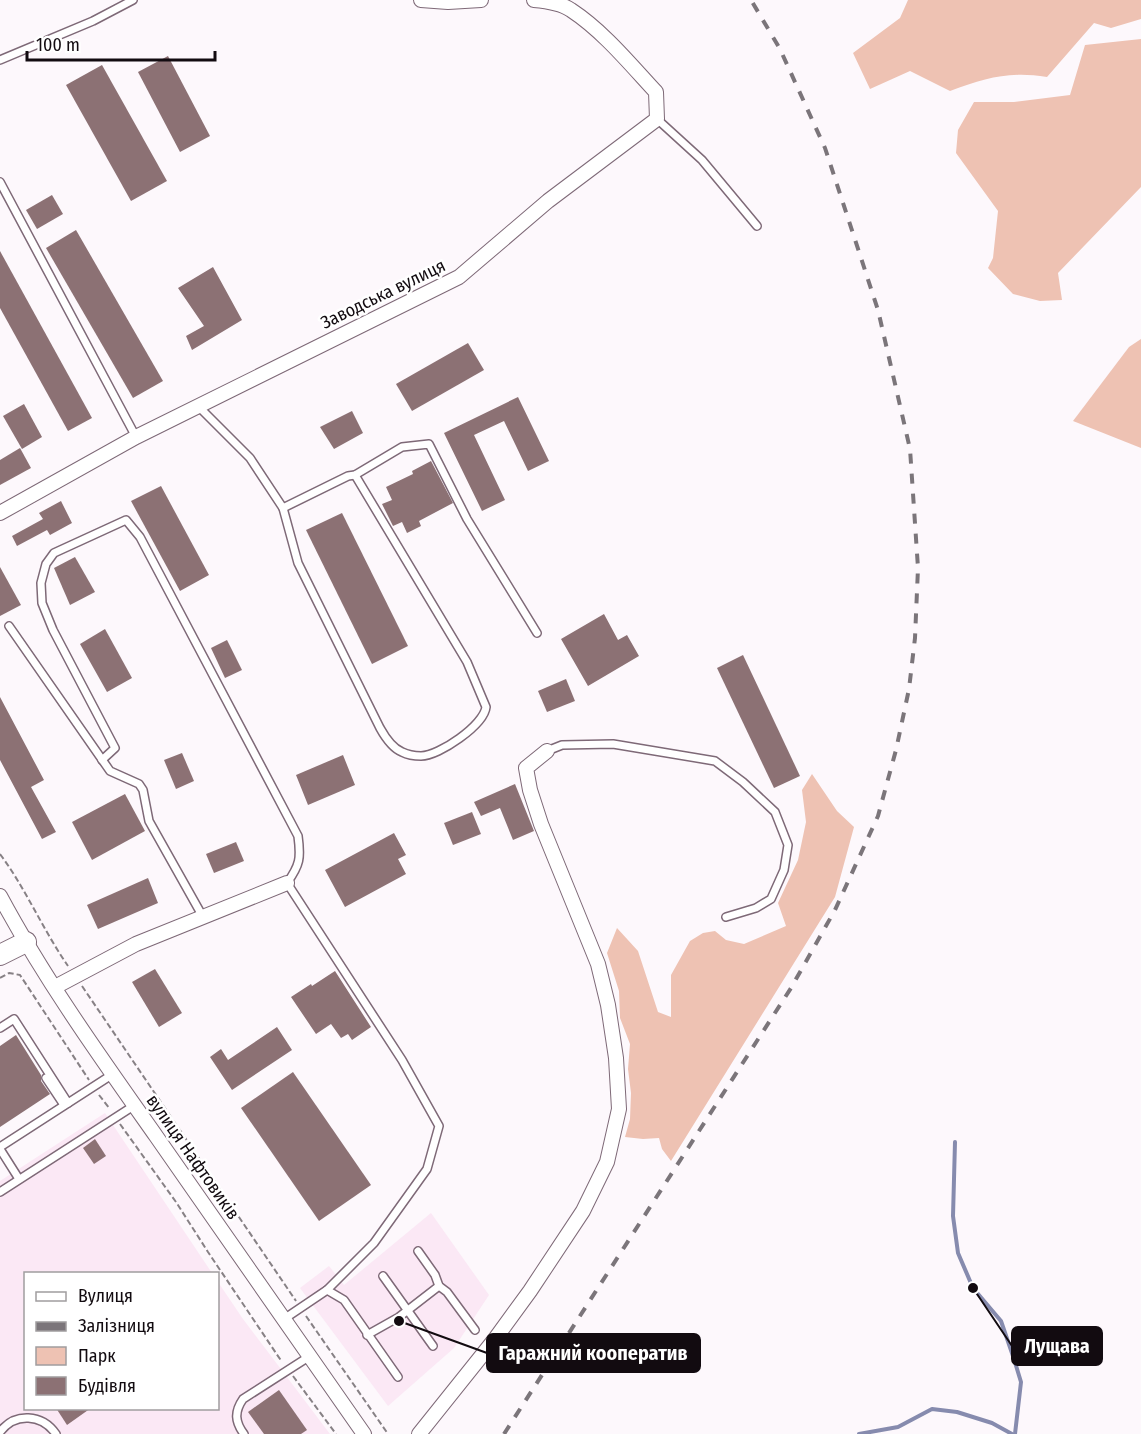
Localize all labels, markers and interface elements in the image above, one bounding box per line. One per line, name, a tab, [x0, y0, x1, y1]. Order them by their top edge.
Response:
scale bar	[27, 24, 214, 62]
text: 100 m	[36, 34, 80, 56]
street label: Заводська вулиця	[317, 254, 449, 334]
street label: вулиця Нафтовиків	[142, 1090, 244, 1224]
legend	[24, 1272, 219, 1410]
text: Вулиця	[78, 1285, 133, 1307]
text: Залізниця	[78, 1315, 155, 1337]
callout: Лущава	[1012, 1327, 1102, 1365]
callout: Гаражний кооператив	[487, 1334, 700, 1372]
text: Лущава	[1024, 1334, 1090, 1358]
text: Гаражний кооператив	[498, 1341, 688, 1365]
text: Парк	[78, 1345, 116, 1367]
text: Будівля	[78, 1375, 136, 1397]

